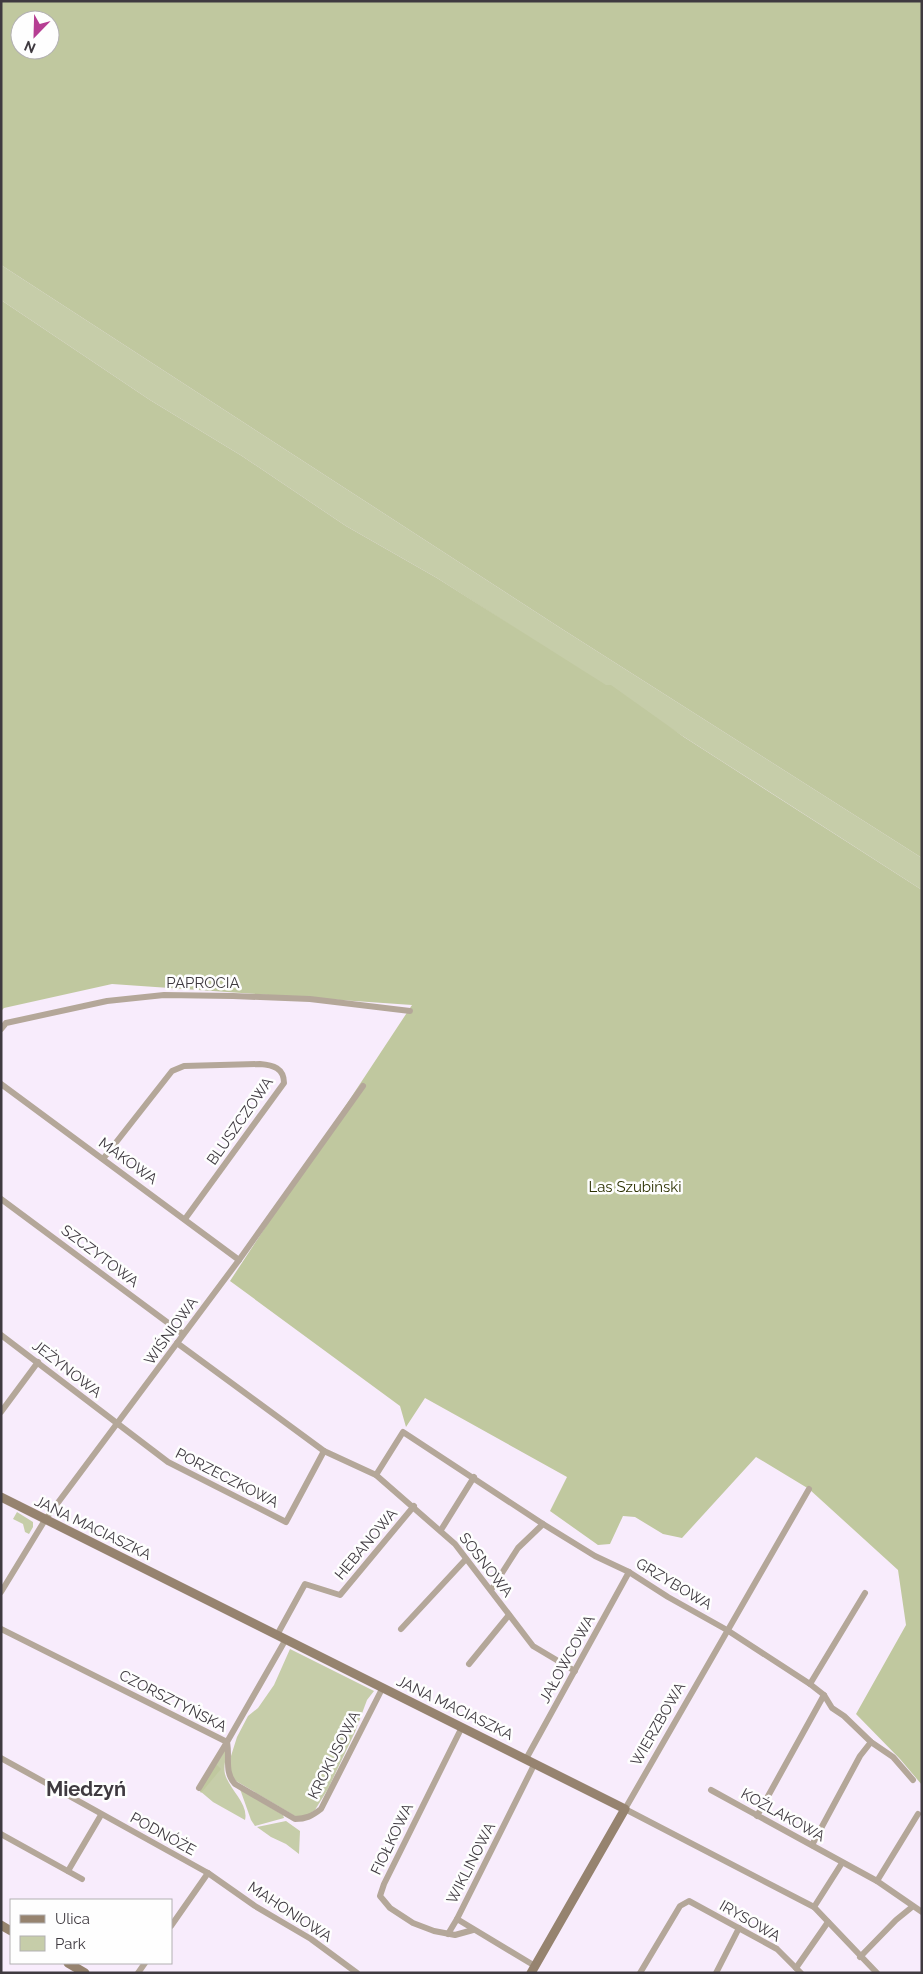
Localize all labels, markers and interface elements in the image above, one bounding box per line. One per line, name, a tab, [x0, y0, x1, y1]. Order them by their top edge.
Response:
north arrow	[10, 10, 60, 60]
text: N	[22, 38, 38, 56]
street label: PAPROCIA	[166, 974, 240, 992]
street label: BLUSZCZOWA	[203, 1074, 277, 1168]
street label: MAKOWA	[95, 1134, 161, 1188]
park label: Las Szubiński	[588, 1178, 682, 1196]
street label: SZCZYTOWA	[58, 1221, 142, 1291]
street label: WIŚNIOWA	[140, 1294, 202, 1368]
street label: JEŻYNOWA	[29, 1336, 106, 1402]
street label: PORZECZKOWA	[172, 1444, 282, 1512]
street label: JANA MACIASZKA	[32, 1492, 154, 1564]
street label: HEBANOWA	[331, 1505, 401, 1583]
street label: SOSNOWA	[455, 1529, 517, 1601]
street label: GRZYBOWA	[633, 1554, 715, 1614]
street label: JAŁOWCOWA	[535, 1612, 599, 1706]
street label: CZORSZTYŃSKA	[116, 1666, 230, 1736]
street label: JANA MACIASZKA	[394, 1672, 516, 1744]
street label: WIERZBOWA	[627, 1679, 689, 1769]
street label: KROKUSOWA	[304, 1708, 364, 1802]
district label: Miedzyń	[46, 1777, 126, 1801]
street label: KOŹLAKOWA	[738, 1785, 828, 1845]
street label: FIOŁKOWA	[367, 1800, 417, 1878]
street label: PODNÓŻE	[127, 1808, 200, 1859]
street label: WIKLINOWA	[443, 1819, 499, 1907]
street label: MAHONIOWA	[245, 1878, 335, 1946]
street label: IRYSOWA	[716, 1896, 784, 1946]
legend	[10, 1899, 172, 1964]
text: Ulica	[55, 1910, 90, 1928]
text: Park	[55, 1935, 86, 1953]

